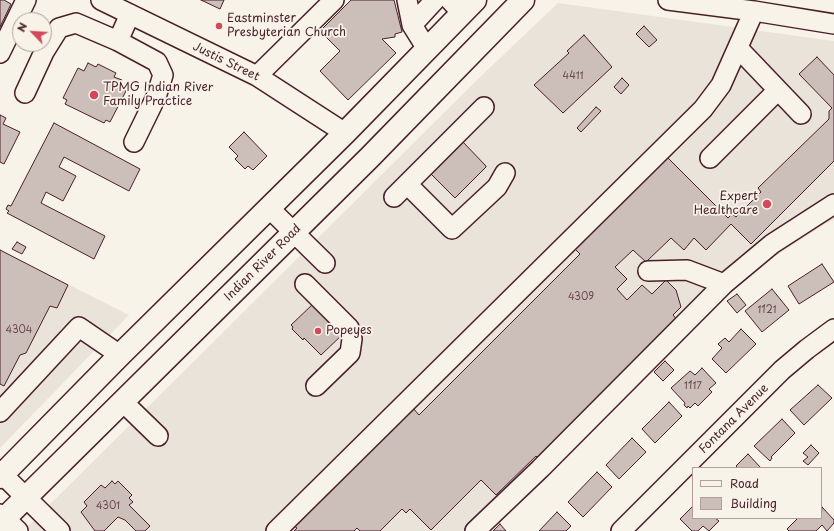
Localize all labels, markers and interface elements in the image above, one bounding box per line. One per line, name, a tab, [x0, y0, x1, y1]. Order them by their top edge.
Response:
north arrow	[12, 12, 52, 52]
place label: Eastminster Presbyterian Church	[227, 12, 346, 40]
text: N	[12, 20, 31, 35]
marker: Eastminster Presbyterian Church	[214, 21, 224, 31]
street label: Justis Street	[190, 40, 262, 84]
house number: 4411	[563, 70, 583, 82]
place label: TPMG Indian River Family Practice	[103, 81, 213, 109]
marker: TPMG Indian River Family Practice	[88, 89, 100, 101]
place label: Expert Healthcare	[694, 190, 758, 218]
marker: Expert Healthcare	[761, 198, 773, 210]
street label: Indian River Road	[222, 222, 304, 304]
house number: 4309	[568, 291, 594, 303]
house number: 1121	[757, 304, 777, 316]
house number: 4304	[6, 324, 32, 336]
place label: Popeyes	[326, 324, 372, 338]
marker: Popeyes	[313, 326, 323, 336]
house number: 1117	[684, 380, 702, 392]
street label: Fontana Avenue	[696, 381, 772, 457]
legend	[692, 467, 822, 519]
text: Road	[730, 474, 759, 492]
text: Building	[730, 494, 777, 512]
house number: 4301	[96, 500, 120, 512]

